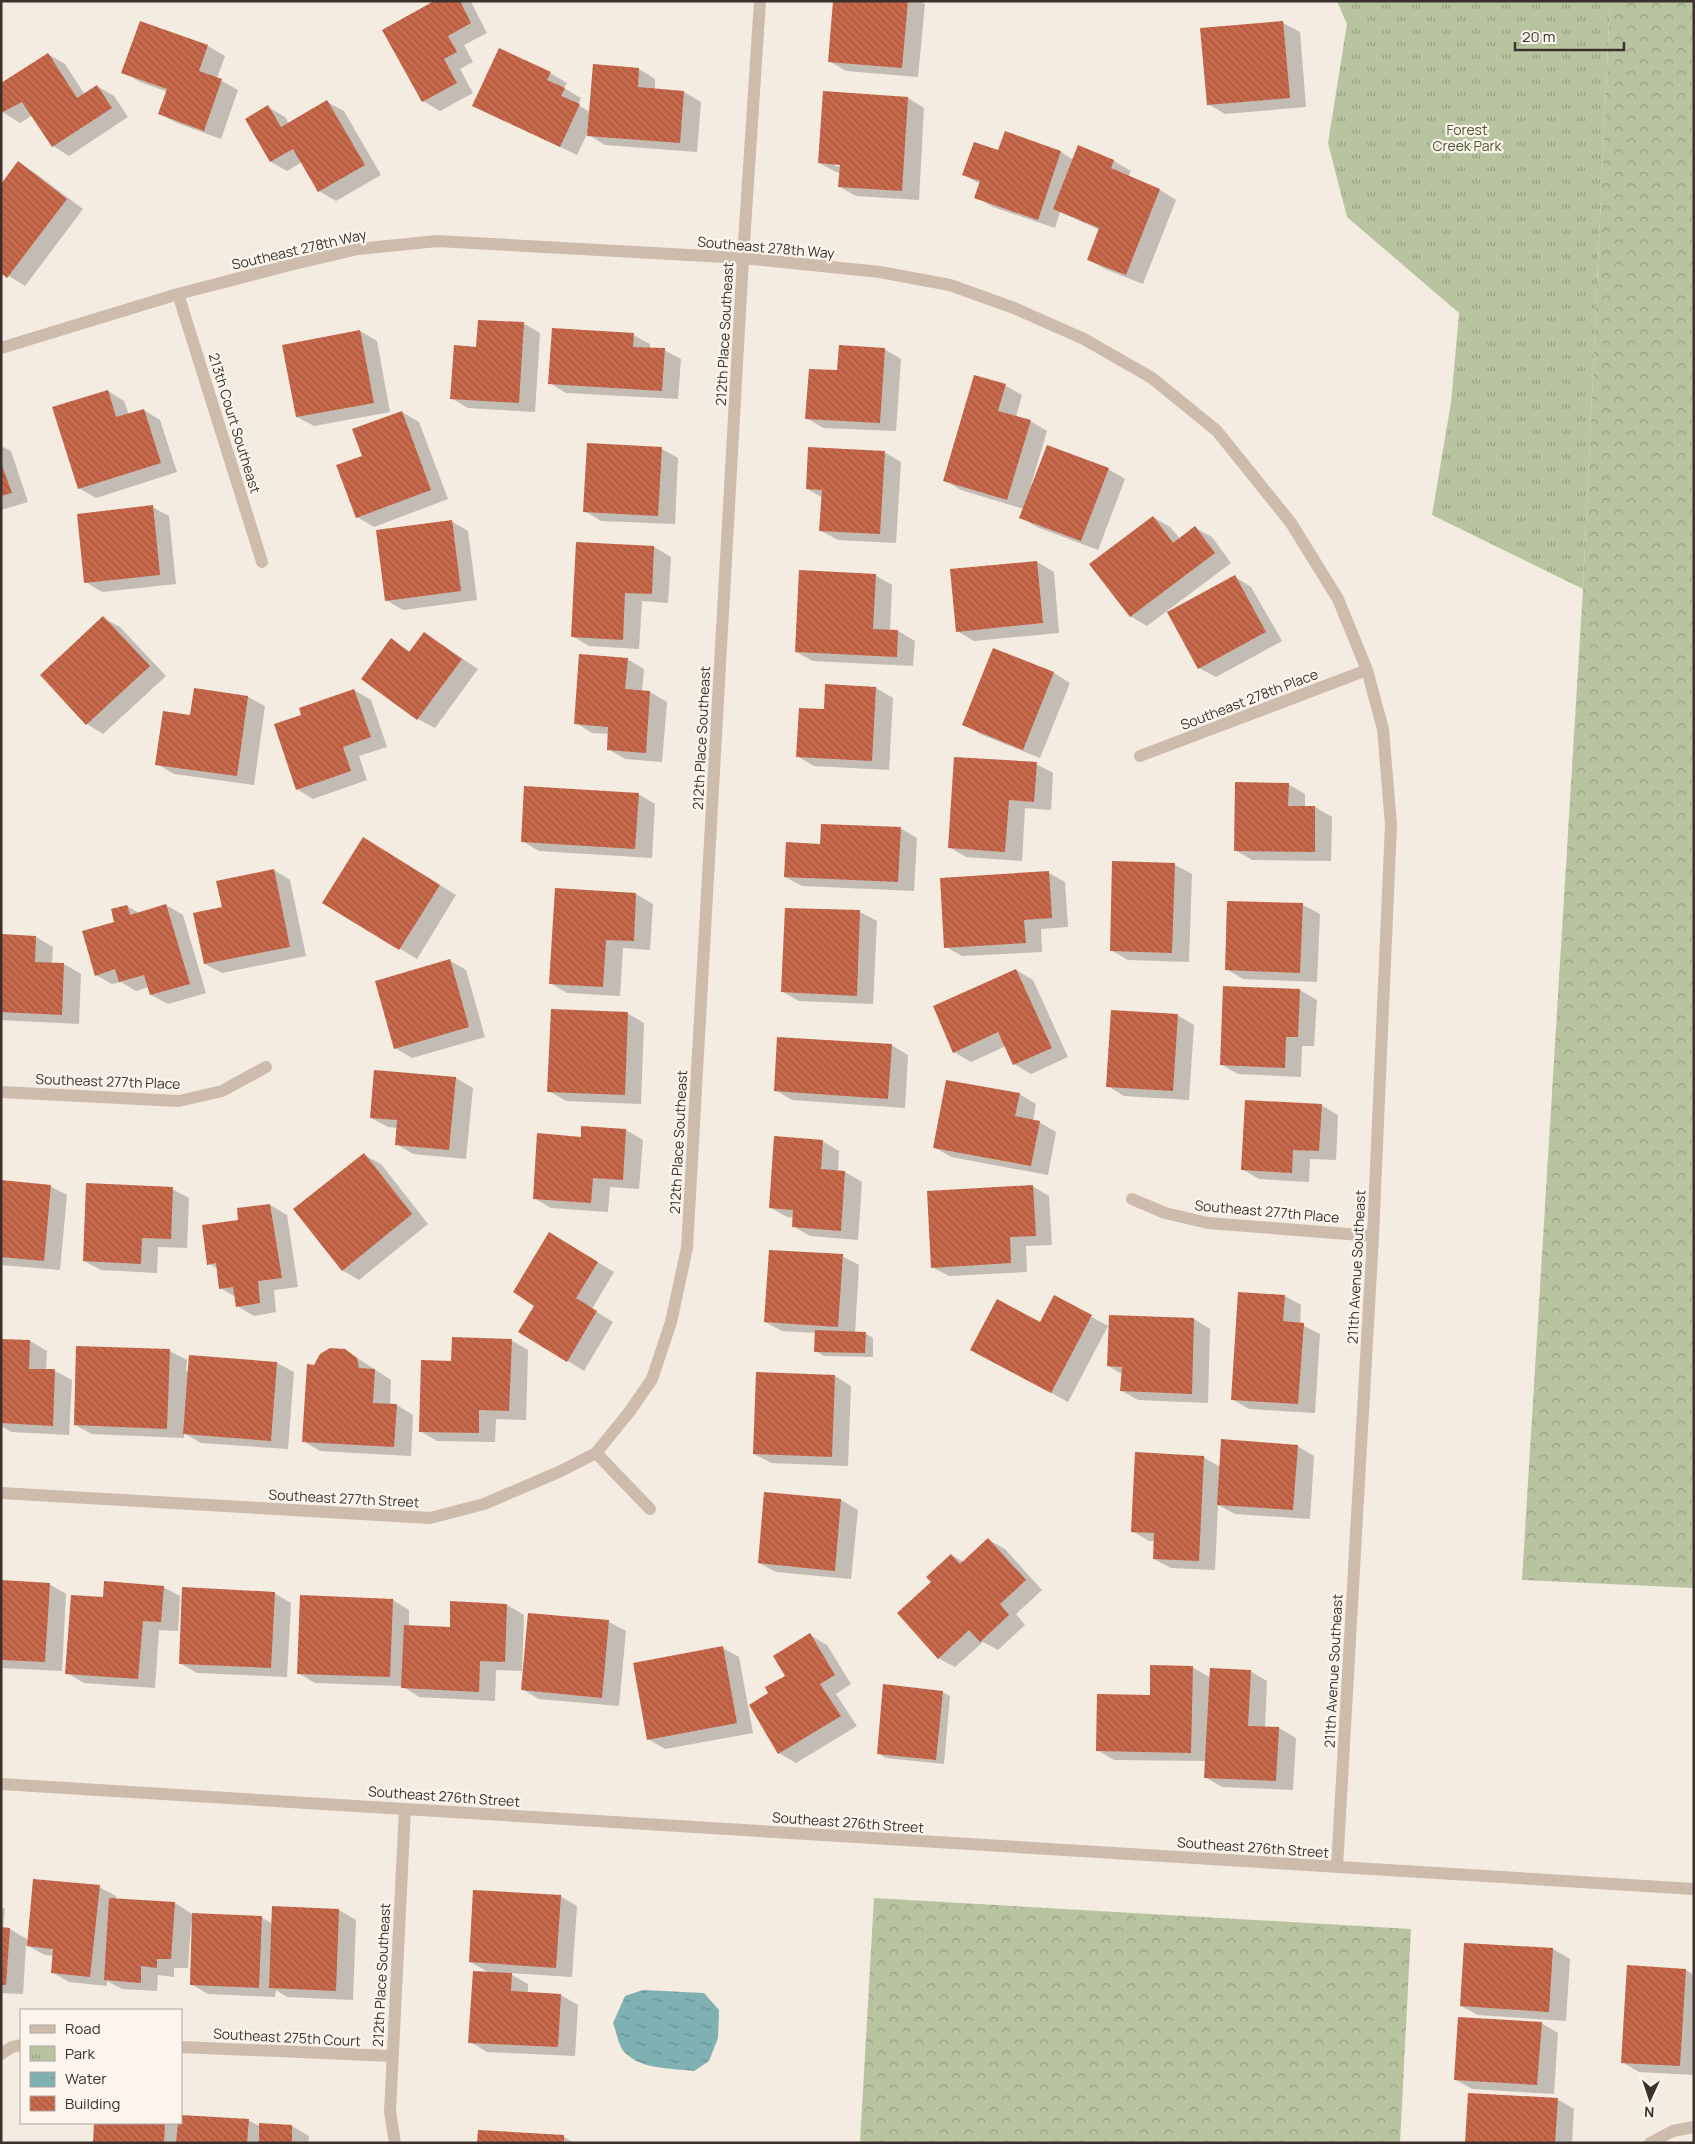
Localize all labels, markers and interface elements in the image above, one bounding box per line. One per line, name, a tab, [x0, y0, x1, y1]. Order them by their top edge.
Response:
scale bar	[1515, 20, 1624, 52]
text: 20 m	[1522, 26, 1555, 47]
park label: Forest Creek Park	[1433, 120, 1503, 155]
street label: Southeast 278th Way	[230, 224, 369, 274]
street label: Southeast 278th Way	[697, 232, 836, 263]
street label: 212th Place Southeast	[711, 261, 737, 406]
street label: 213th Court Southeast	[205, 350, 266, 496]
street label: Southeast 278th Place	[1178, 664, 1320, 734]
street label: 212th Place Southeast	[688, 665, 714, 810]
street label: Southeast 277th Place	[35, 1069, 181, 1093]
street label: 212th Place Southeast	[665, 1069, 691, 1214]
street label: 211th Avenue Southeast	[1342, 1189, 1370, 1345]
street label: Southeast 277th Place	[1194, 1195, 1340, 1227]
street label: Southeast 277th Street	[268, 1485, 420, 1511]
street label: 211th Avenue Southeast	[1319, 1593, 1347, 1749]
street label: Southeast 276th Street	[367, 1781, 521, 1811]
street label: Southeast 276th Street	[771, 1807, 925, 1837]
street label: Southeast 276th Street	[1176, 1832, 1330, 1862]
street label: 212th Place Southeast	[368, 1902, 394, 2047]
legend	[20, 2009, 182, 2124]
text: Road	[65, 2018, 101, 2039]
street label: Southeast 275th Court	[213, 2024, 362, 2050]
text: Park	[65, 2043, 95, 2064]
text: Water	[65, 2068, 107, 2089]
north arrow	[1625, 2074, 1675, 2124]
text: Building	[65, 2093, 120, 2114]
text: N	[1644, 2103, 1655, 2122]

